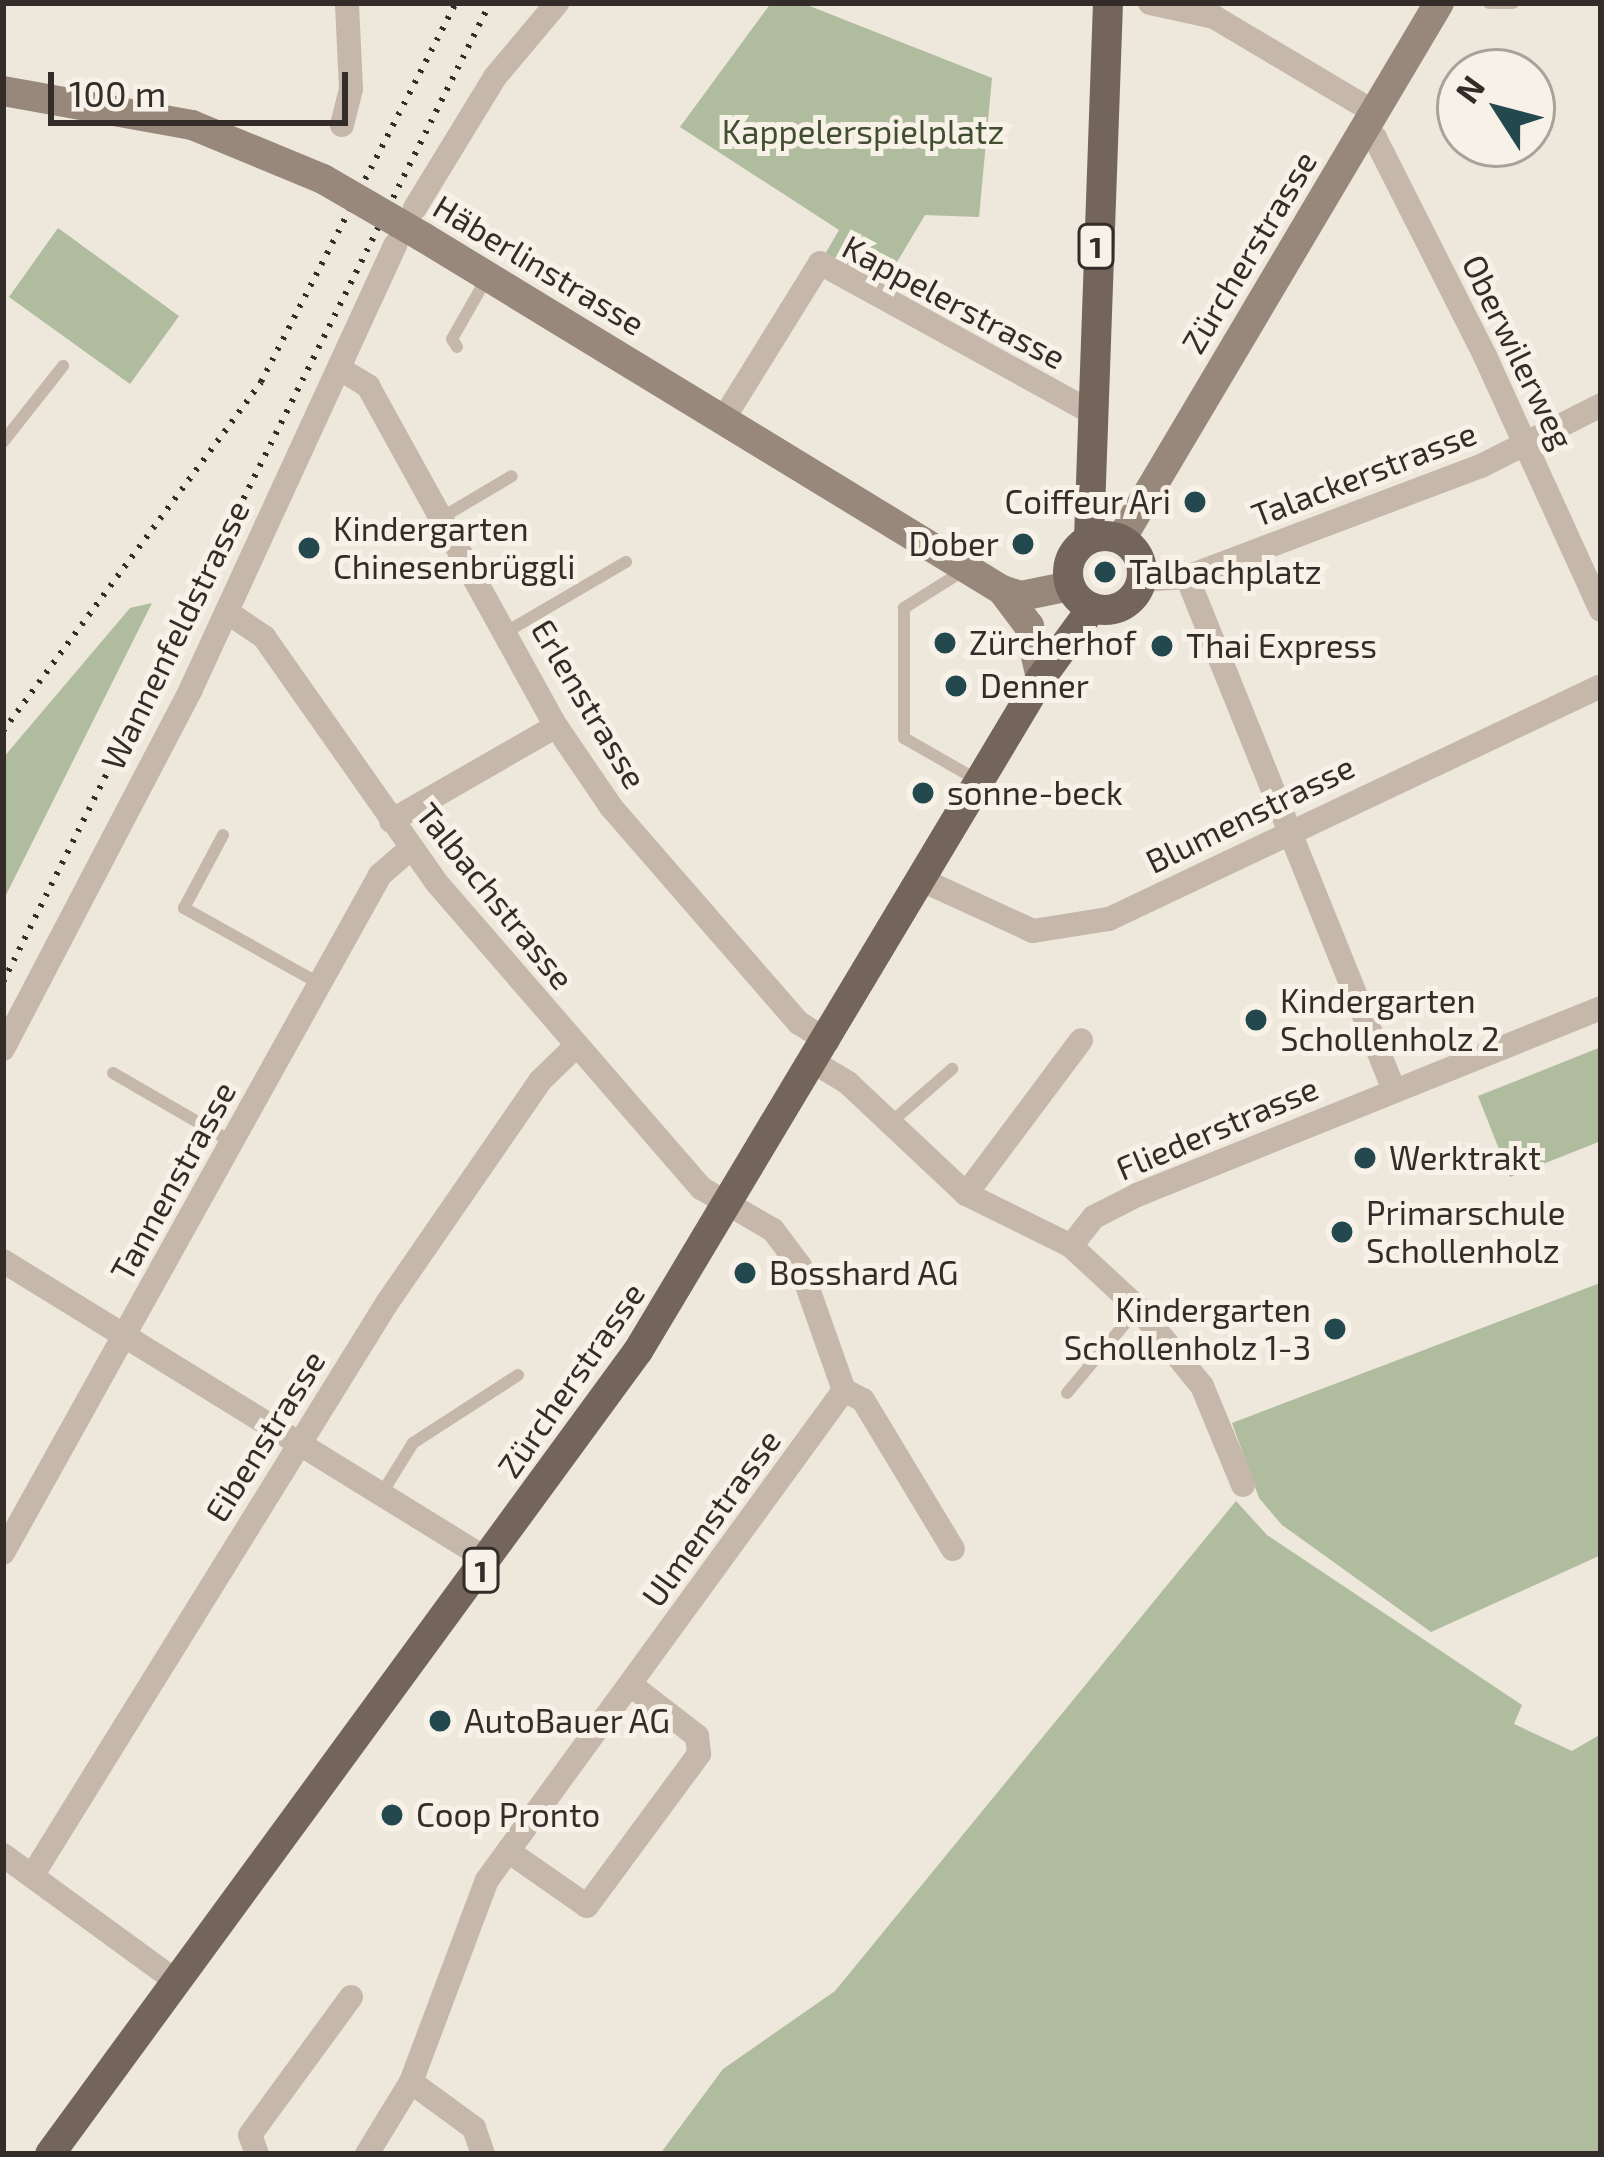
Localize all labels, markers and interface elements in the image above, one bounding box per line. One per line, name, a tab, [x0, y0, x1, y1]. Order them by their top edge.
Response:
scale bar	[54, 48, 354, 122]
north arrow	[1436, 48, 1556, 168]
text: N	[1446, 67, 1492, 110]
text: 100 m	[69, 71, 166, 114]
park label: Kappelerspielplatz	[722, 112, 1004, 152]
street label: Zürcherstrasse	[1173, 144, 1325, 360]
street label: Häberlinstrasse	[426, 186, 652, 344]
road number: 1	[1075, 222, 1117, 270]
street label: Kappelerstrasse	[836, 227, 1072, 377]
street label: Oberwilerweg	[1454, 248, 1582, 456]
street label: Talackerstrasse	[1246, 413, 1482, 535]
place label: Coiffeur Ari	[1003, 482, 1171, 522]
marker: Coiffeur Ari	[1182, 489, 1208, 515]
street label: Wannenfeldstrasse	[93, 494, 257, 776]
place label: Kindergarten Chinesenbrüggli	[333, 509, 575, 587]
place label: Dober	[909, 524, 999, 564]
marker: Dober	[1010, 531, 1036, 557]
marker: Kindergarten Chinesenbrüggli	[296, 535, 322, 561]
place label: Talbachplatz	[1129, 552, 1322, 592]
marker: Talbachplatz	[1092, 559, 1118, 585]
street label: Erlenstrasse	[523, 612, 655, 796]
place label: Zürcherhof	[969, 623, 1136, 663]
place label: Thai Express	[1186, 626, 1377, 666]
marker: Zürcherhof	[932, 630, 958, 656]
marker: Thai Express	[1149, 633, 1175, 659]
place label: Denner	[980, 666, 1089, 706]
marker: Denner	[943, 673, 969, 699]
street label: Blumenstrasse	[1139, 746, 1361, 882]
place label: sonne-beck	[947, 773, 1123, 813]
marker: sonne-beck	[910, 780, 936, 806]
street label: Talbachstrasse	[408, 795, 582, 997]
place label: Kindergarten Schollenholz 2	[1280, 981, 1500, 1059]
marker: Kindergarten Schollenholz 2	[1243, 1007, 1269, 1033]
street label: Fliederstrasse	[1110, 1068, 1324, 1188]
street label: Tannenstrasse	[102, 1075, 244, 1287]
place label: Werktrakt	[1389, 1138, 1541, 1178]
marker: Werktrakt	[1352, 1145, 1378, 1171]
place label: Primarschule Schollenholz	[1366, 1193, 1566, 1271]
marker: Primarschule Schollenholz	[1329, 1219, 1355, 1245]
place label: Bosshard AG	[769, 1253, 959, 1293]
marker: Bosshard AG	[732, 1260, 758, 1286]
street label: Zürcherstrasse	[489, 1275, 653, 1485]
place label: Kindergarten Schollenholz 1-3	[1064, 1290, 1311, 1368]
marker: Kindergarten Schollenholz 1-3	[1322, 1316, 1348, 1342]
street label: Eibenstrasse	[197, 1343, 333, 1529]
street label: Ulmenstrasse	[633, 1422, 789, 1614]
road number: 1	[460, 1546, 502, 1594]
place label: AutoBauer AG	[464, 1701, 671, 1741]
marker: AutoBauer AG	[427, 1708, 453, 1734]
place label: Coop Pronto	[416, 1795, 600, 1835]
marker: Coop Pronto	[379, 1802, 405, 1828]

